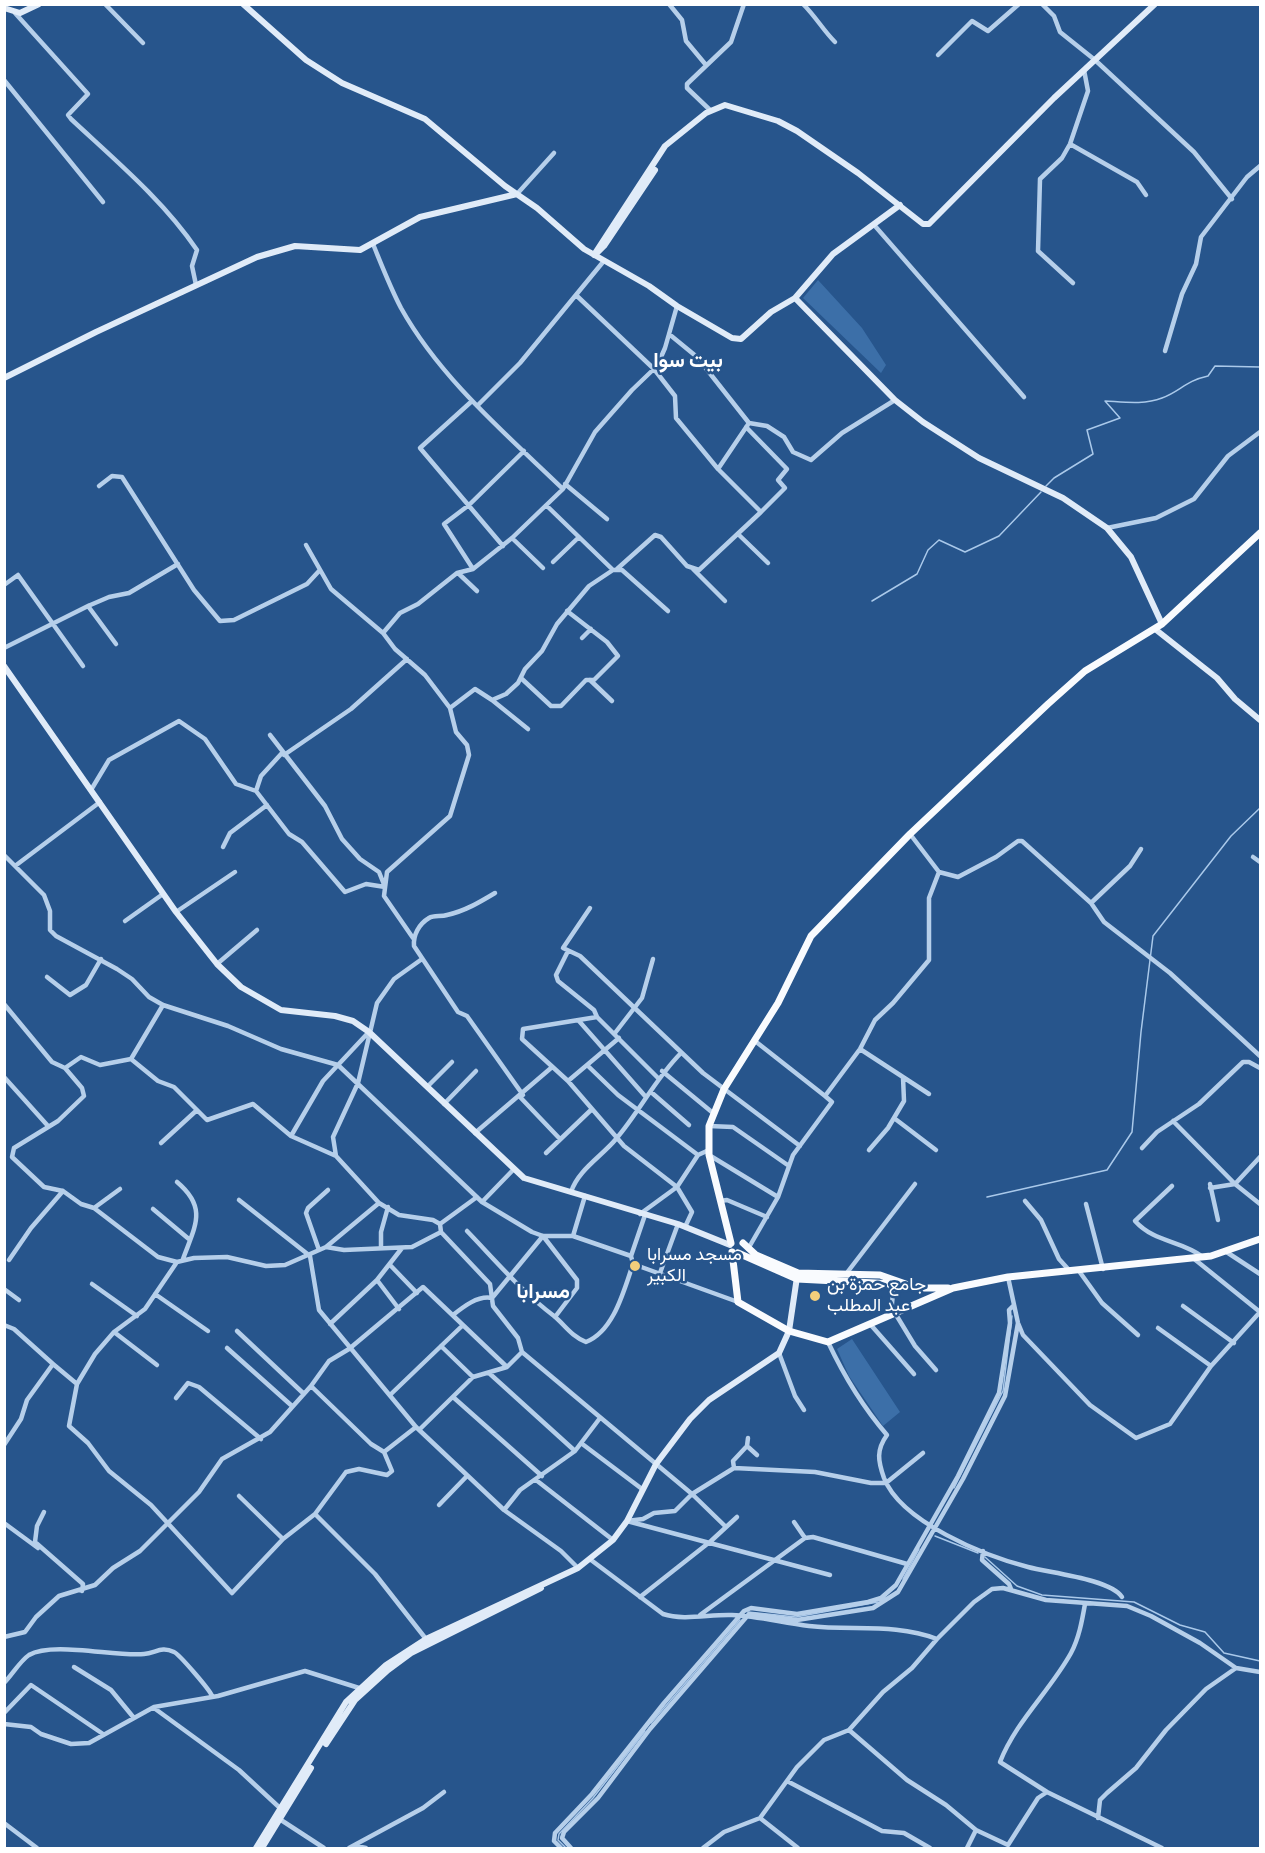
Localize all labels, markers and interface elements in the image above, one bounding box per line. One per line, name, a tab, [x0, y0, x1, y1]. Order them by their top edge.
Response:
district label: بيت سوا	[653, 349, 723, 375]
place label: مسجد مسرابا الكبير	[647, 1245, 742, 1288]
marker: مسجد مسرابا الكبير	[628, 1259, 642, 1273]
place label: جامع حمزة بن عبد المطلب	[827, 1275, 926, 1318]
district label: مسرابا	[516, 1280, 570, 1306]
marker: جامع حمزة بن عبد المطلب	[808, 1289, 822, 1303]

